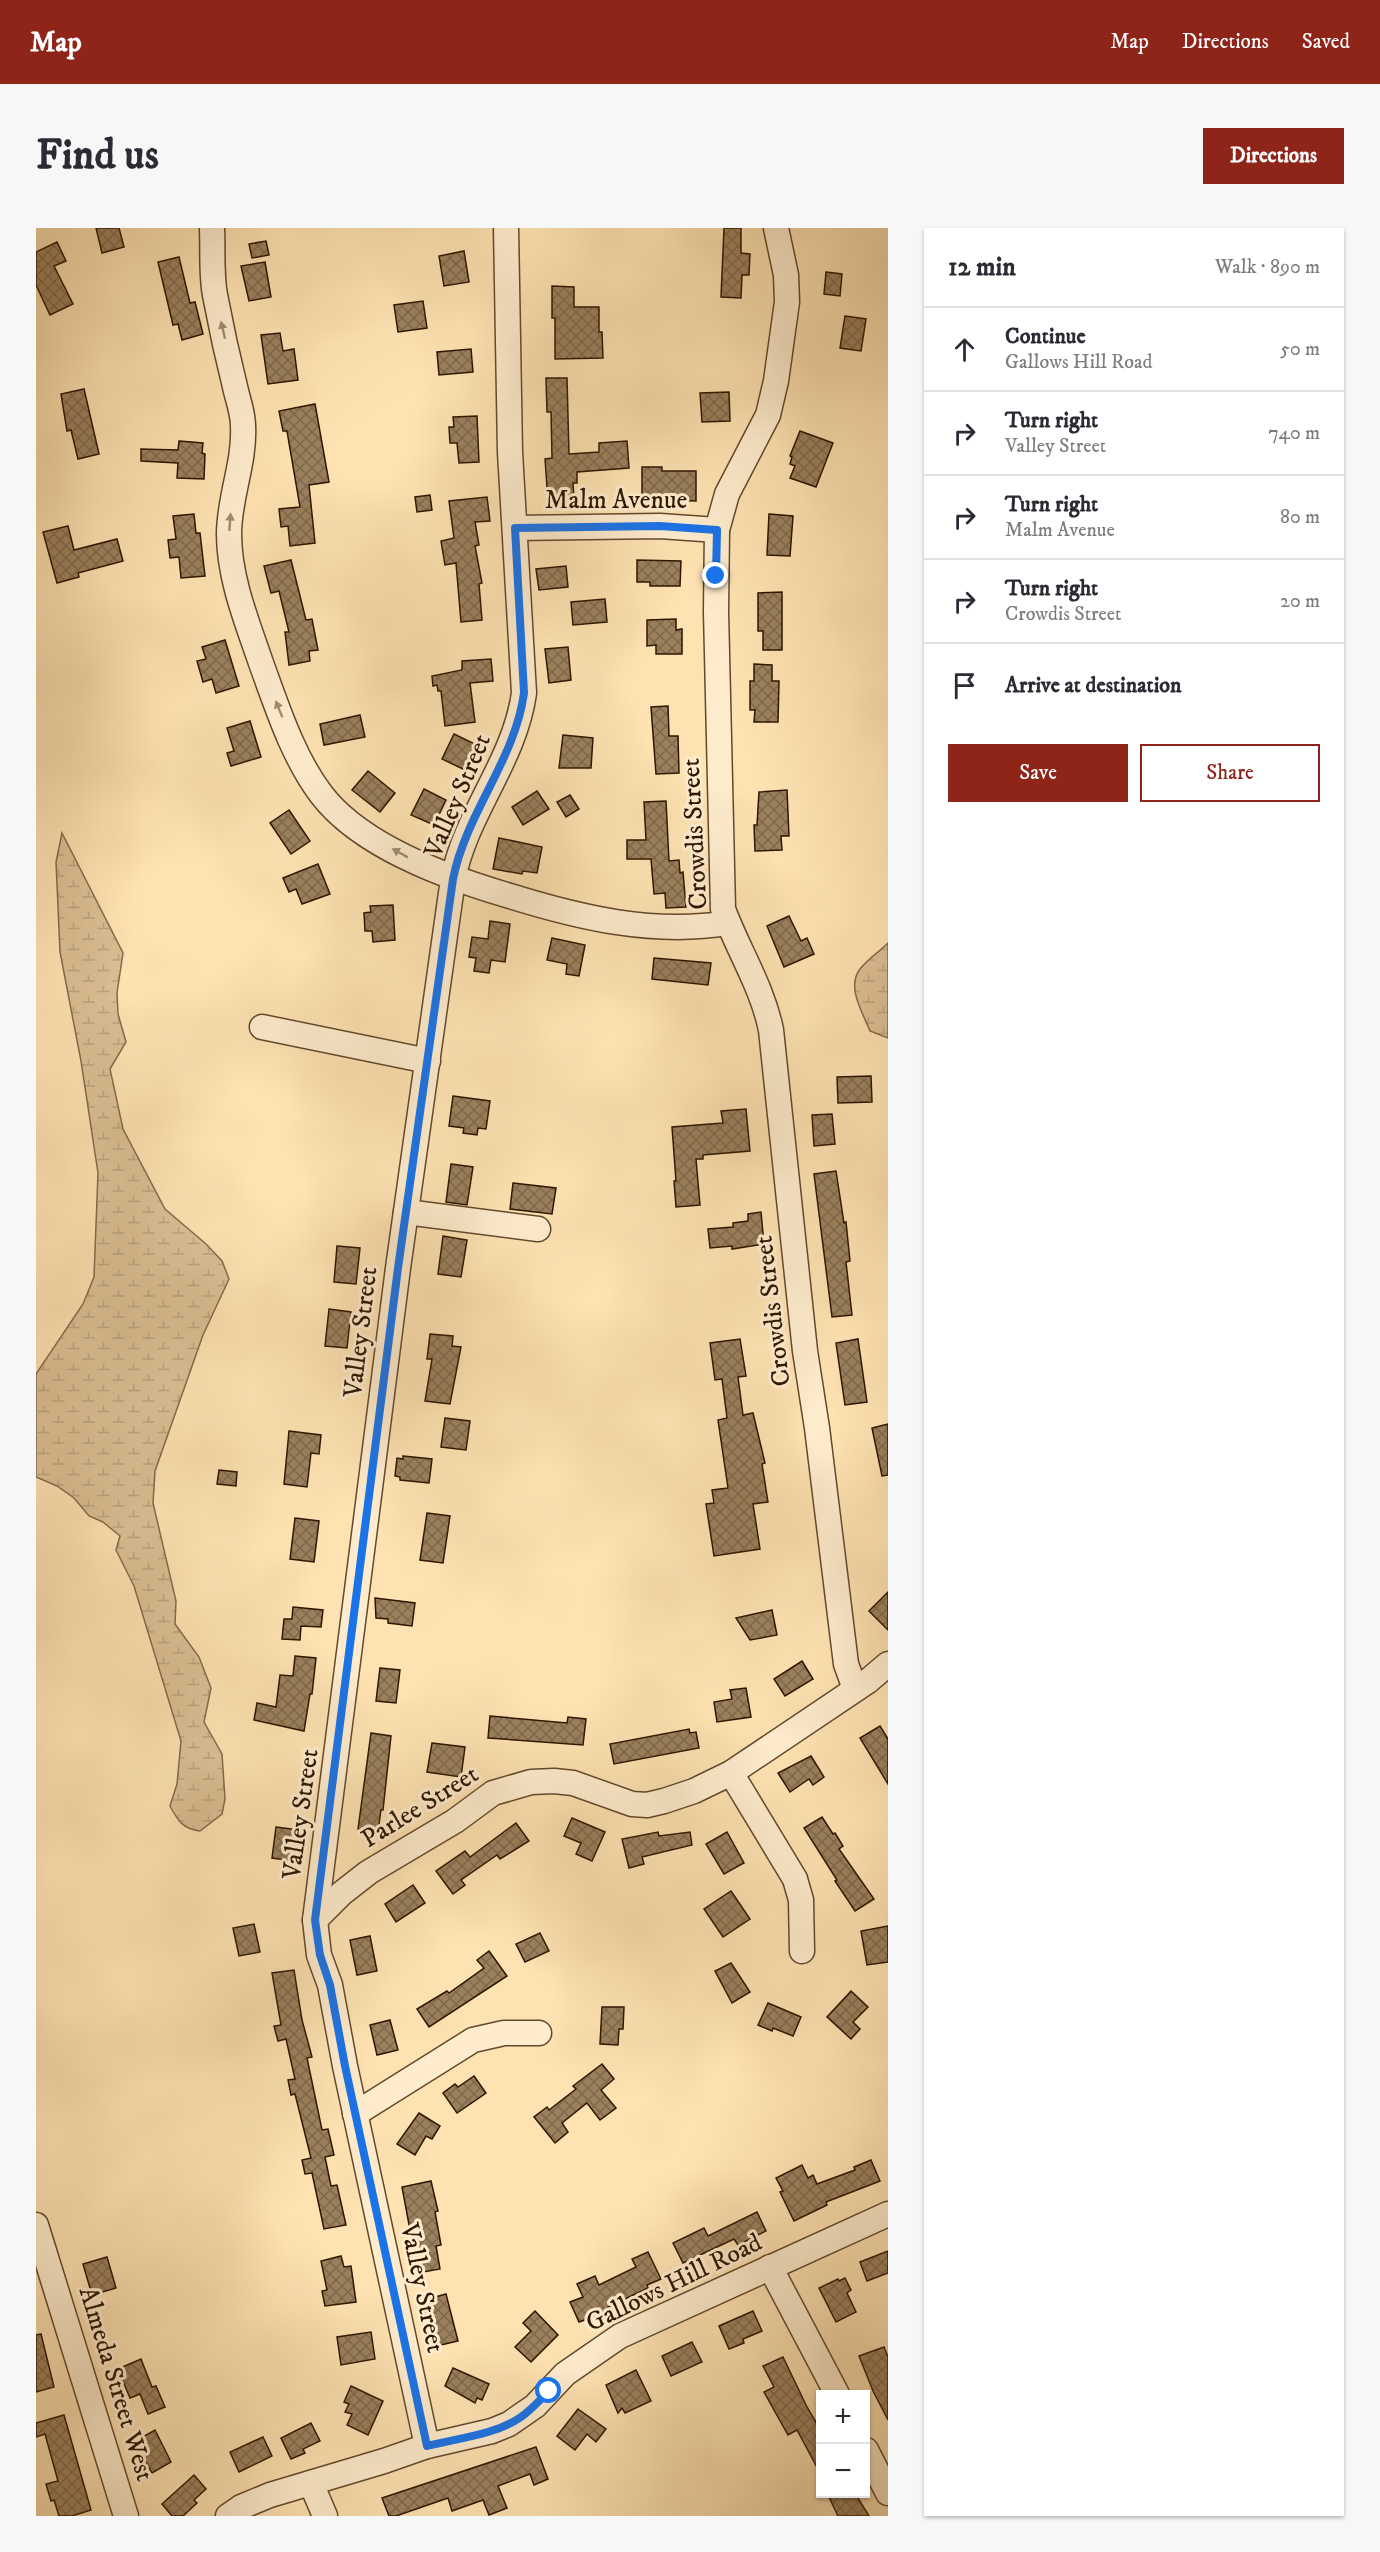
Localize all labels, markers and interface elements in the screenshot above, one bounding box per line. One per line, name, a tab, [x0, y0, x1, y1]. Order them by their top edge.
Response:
text: Map	[30, 25, 82, 60]
text: Map	[1110, 29, 1149, 55]
text: Directions	[1182, 29, 1269, 55]
text: Saved	[1302, 29, 1350, 55]
button: Directions	[1203, 128, 1344, 184]
text: Find us	[36, 130, 159, 182]
text: 12 min	[948, 251, 1016, 284]
text: Walk · 890 m	[1215, 255, 1320, 280]
one-way arrow	[217, 321, 227, 340]
text: Continue	[1005, 323, 1086, 350]
icon: ahead	[948, 333, 981, 366]
text: 50 m	[1280, 337, 1320, 362]
text: Gallows Hill Road	[1005, 350, 1153, 375]
text: Turn right	[1005, 407, 1098, 434]
icon: right	[948, 417, 981, 450]
text: 740 m	[1268, 421, 1320, 446]
text: Valley Street	[1005, 434, 1106, 459]
street label: Malm Avenue	[545, 484, 687, 517]
text: Turn right	[1005, 491, 1098, 518]
icon: right	[948, 501, 981, 534]
text: 80 m	[1280, 505, 1320, 530]
one-way arrow	[225, 512, 234, 531]
text: Malm Avenue	[1005, 518, 1115, 543]
route end	[702, 562, 728, 588]
text: Turn right	[1005, 575, 1098, 602]
icon: right	[948, 585, 981, 618]
text: 20 m	[1280, 589, 1320, 614]
text: Crowdis Street	[1005, 602, 1121, 627]
icon: arrive	[948, 669, 981, 702]
text: Arrive at destination	[1005, 672, 1182, 699]
one-way arrow	[274, 700, 283, 718]
street label: Valley Street	[417, 729, 499, 864]
button: Save	[948, 744, 1128, 802]
button: Share	[1140, 744, 1320, 802]
street label: Crowdis Street	[675, 758, 715, 910]
one-way arrow	[392, 848, 409, 858]
street label: Crowdis Street	[747, 1234, 799, 1388]
street label: Valley Street	[336, 1265, 385, 1400]
street label: Valley Street	[275, 1747, 326, 1882]
street label: Parlee Street	[355, 1758, 485, 1856]
street label: Valley Street	[392, 2219, 452, 2356]
street label: Gallows Hill Road	[581, 2226, 767, 2340]
street label: Almeda Street West	[71, 2283, 161, 2485]
route start	[535, 2377, 561, 2403]
map controls	[816, 2390, 870, 2498]
button: +	[816, 2390, 870, 2444]
button: −	[816, 2444, 870, 2498]

